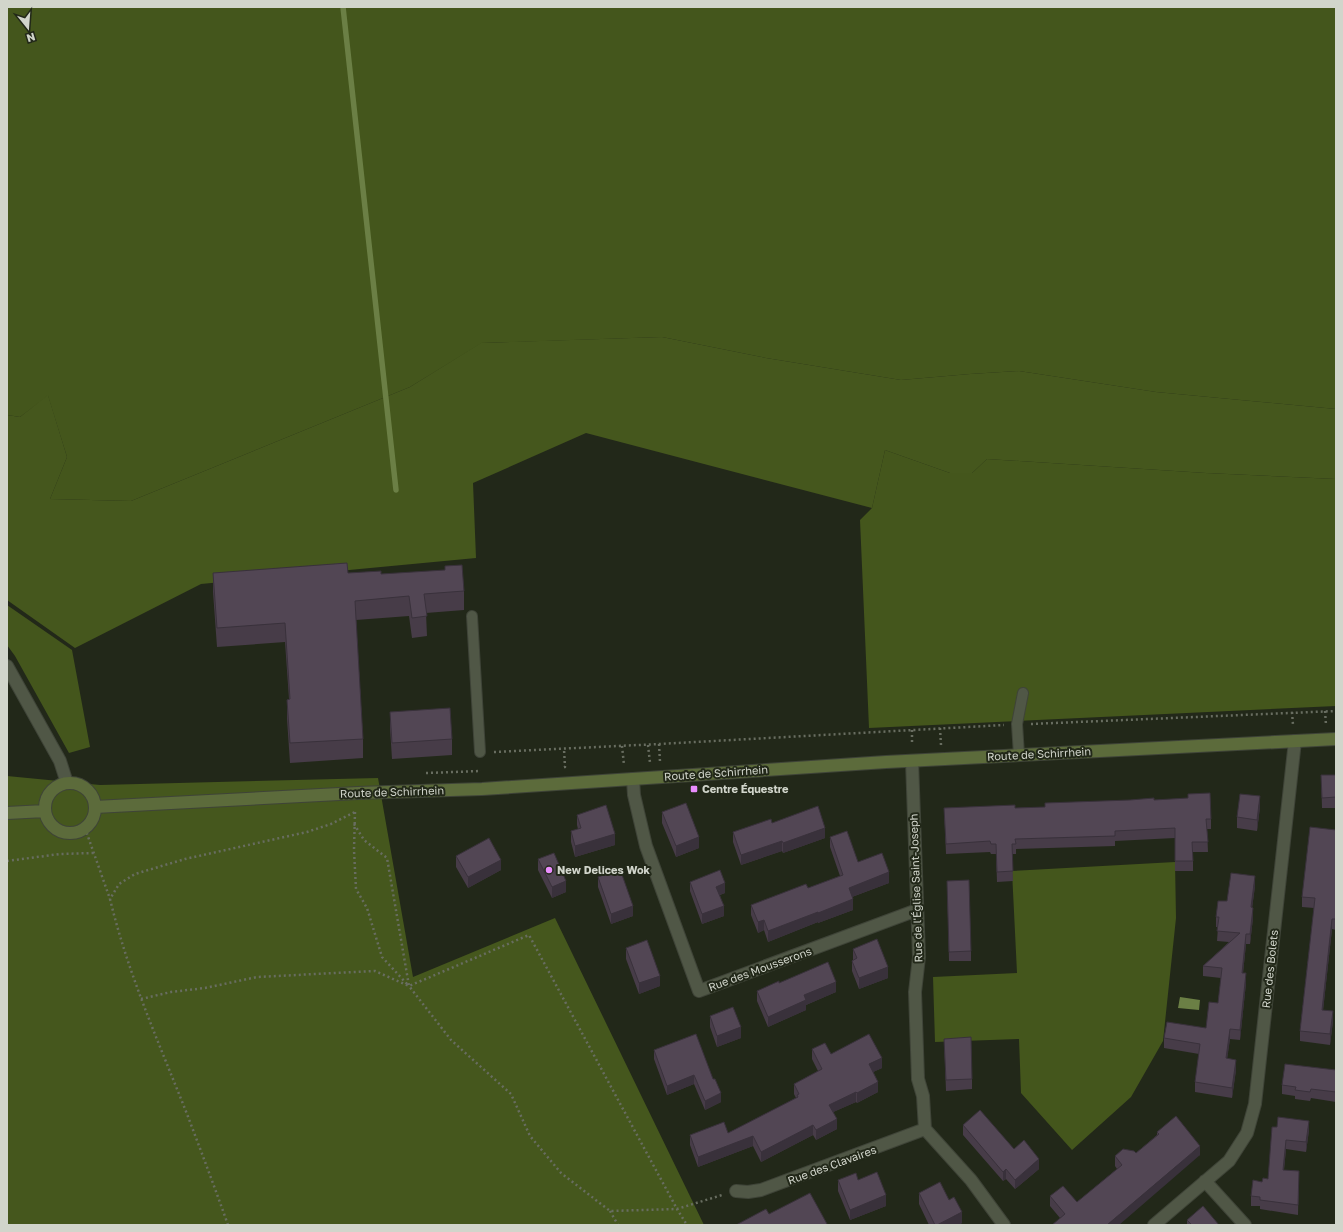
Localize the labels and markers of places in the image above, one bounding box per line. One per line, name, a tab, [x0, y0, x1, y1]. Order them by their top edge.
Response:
place label: Centre Équestre	[702, 782, 789, 795]
marker: Centre Équestre	[689, 784, 699, 794]
place label: New Delices Wok	[557, 863, 650, 876]
marker: New Delices Wok	[544, 865, 554, 875]

